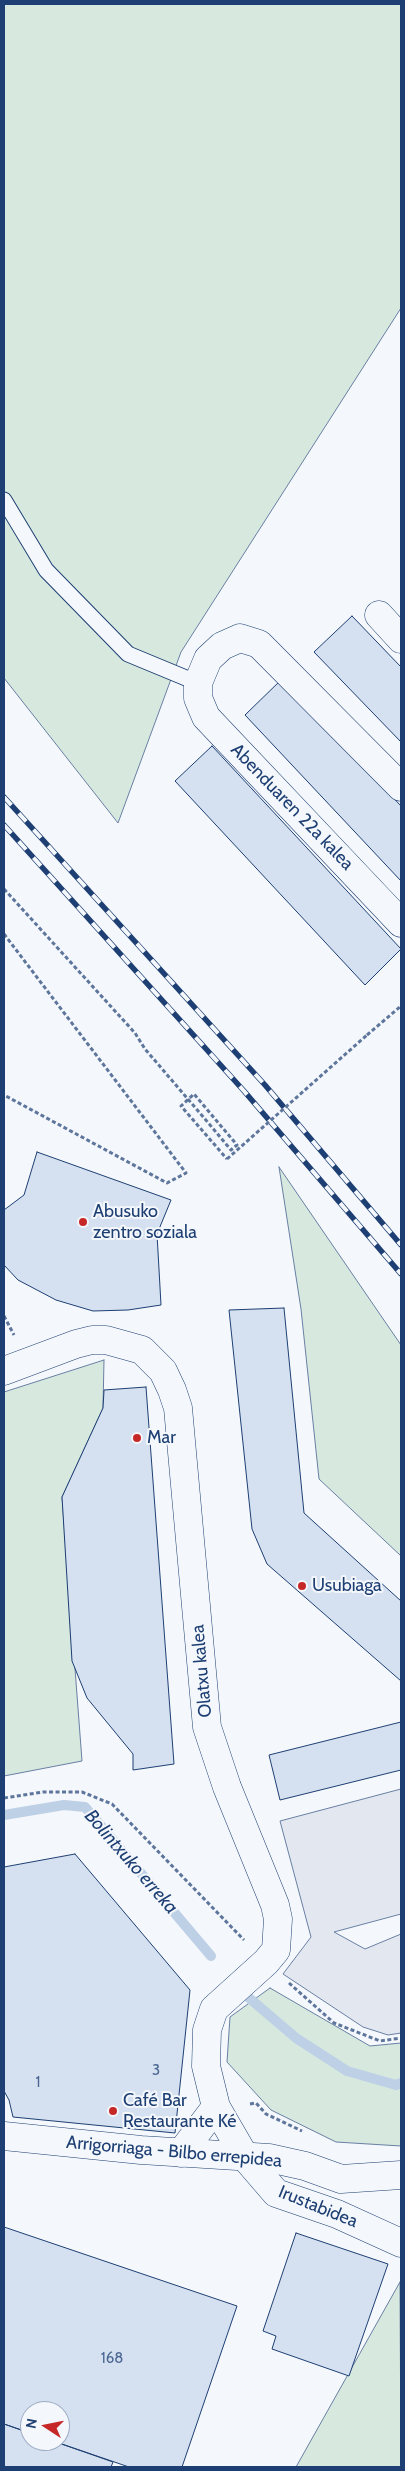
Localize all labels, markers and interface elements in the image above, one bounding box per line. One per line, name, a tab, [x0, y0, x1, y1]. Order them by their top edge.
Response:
street label: Abenduaren 22a kalea	[226, 739, 358, 875]
place label: Abusuko zentro soziala	[93, 1201, 197, 1244]
marker: Abusuko zentro soziala	[77, 1216, 89, 1228]
place label: Mar	[147, 1427, 176, 1449]
marker: Mar	[131, 1432, 143, 1444]
place label: Usubiaga	[312, 1575, 382, 1597]
marker: Usubiaga	[296, 1580, 308, 1592]
street label: Olatxu kalea	[187, 1624, 217, 1718]
water label: Bolintxuko erreka	[79, 1805, 183, 1919]
house number: 3	[152, 2062, 160, 2080]
house number: 1	[36, 2074, 40, 2092]
place label: Café Bar Restaurante Ké	[123, 2090, 236, 2132]
marker: Café Bar Restaurante Ké	[107, 2105, 119, 2117]
street label: Arrigorriaga - Bilbo errepidea	[65, 2132, 283, 2172]
street label: Irustabidea	[275, 2181, 361, 2233]
house number: 168	[101, 2350, 123, 2368]
north arrow	[20, 2401, 70, 2451]
text: N	[21, 2417, 41, 2430]

